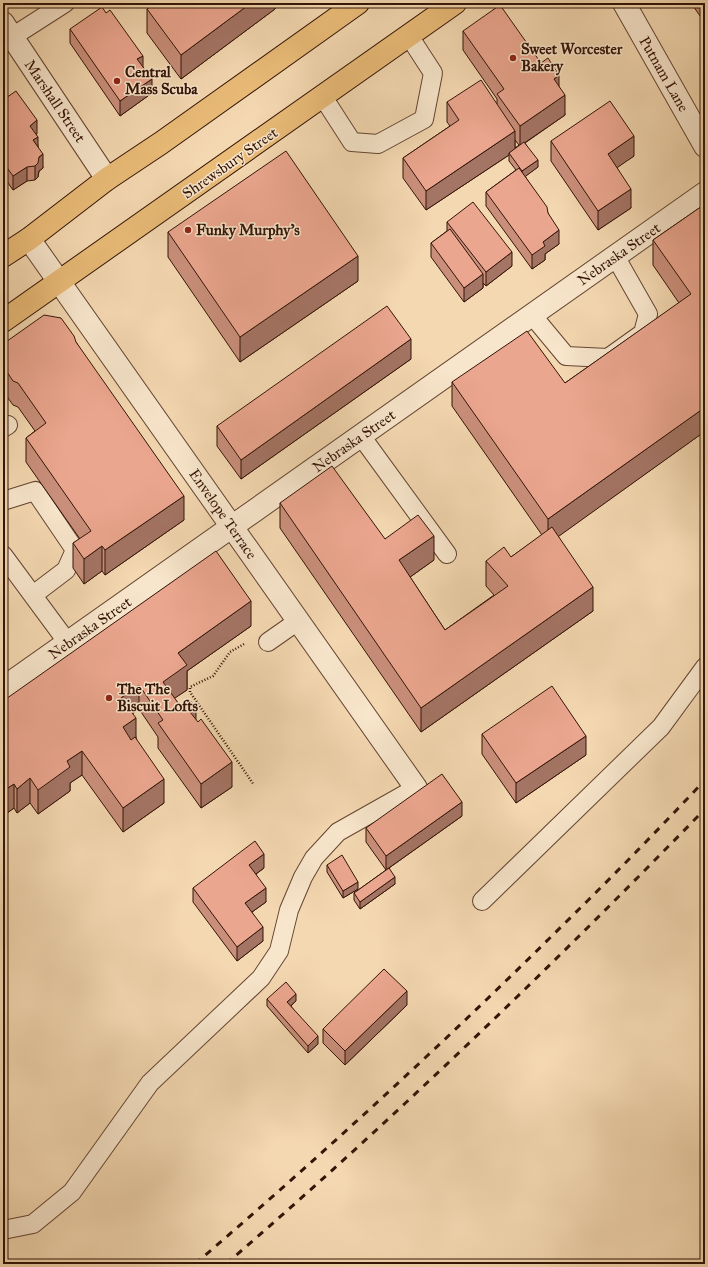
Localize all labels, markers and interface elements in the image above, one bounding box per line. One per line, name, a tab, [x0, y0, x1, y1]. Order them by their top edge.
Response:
street label: Putnam Lane	[635, 33, 693, 115]
place label: Sweet Worcester Bakery	[521, 40, 623, 76]
marker: Sweet Worcester Bakery	[508, 53, 518, 63]
street label: Marshall Street	[21, 56, 90, 146]
place label: Central Mass Scuba	[125, 63, 198, 98]
marker: Central Mass Scuba	[112, 76, 122, 86]
street label: Shrewsbury Street	[179, 123, 282, 203]
street label: Nebraska Street	[574, 218, 665, 289]
place label: Funky Murphy's	[196, 221, 300, 240]
marker: Funky Murphy's	[183, 225, 193, 235]
street label: Nebraska Street	[309, 405, 400, 476]
street label: Envelope Terrace	[185, 465, 261, 563]
street label: Nebraska Street	[45, 592, 136, 663]
place label: The The Biscuit Lofts	[116, 680, 198, 715]
marker: The The Biscuit Lofts	[104, 693, 114, 703]

